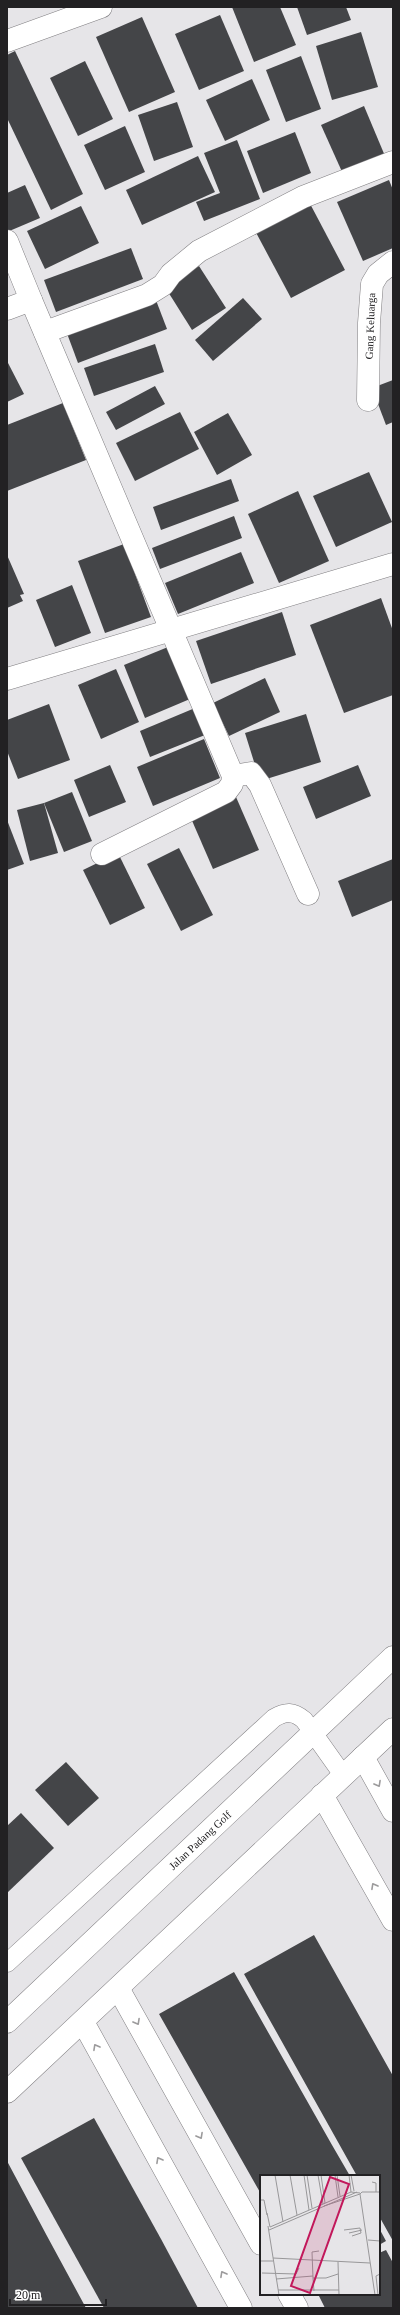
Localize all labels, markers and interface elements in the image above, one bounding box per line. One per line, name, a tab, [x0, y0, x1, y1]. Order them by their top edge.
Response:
street label: Gang Keluarga	[363, 292, 377, 360]
one-way arrow	[374, 1780, 381, 1787]
street label: Jalan Padang Golf	[166, 1808, 234, 1872]
one-way arrow	[372, 1882, 379, 1890]
one-way arrow	[132, 2018, 140, 2025]
one-way arrow	[94, 2043, 101, 2051]
one-way arrow	[196, 2132, 203, 2139]
one-way arrow	[157, 2157, 164, 2164]
inset map	[260, 2175, 380, 2295]
one-way arrow	[220, 2271, 227, 2278]
scale bar	[10, 2281, 106, 2307]
text: 20 m	[16, 2288, 41, 2302]

